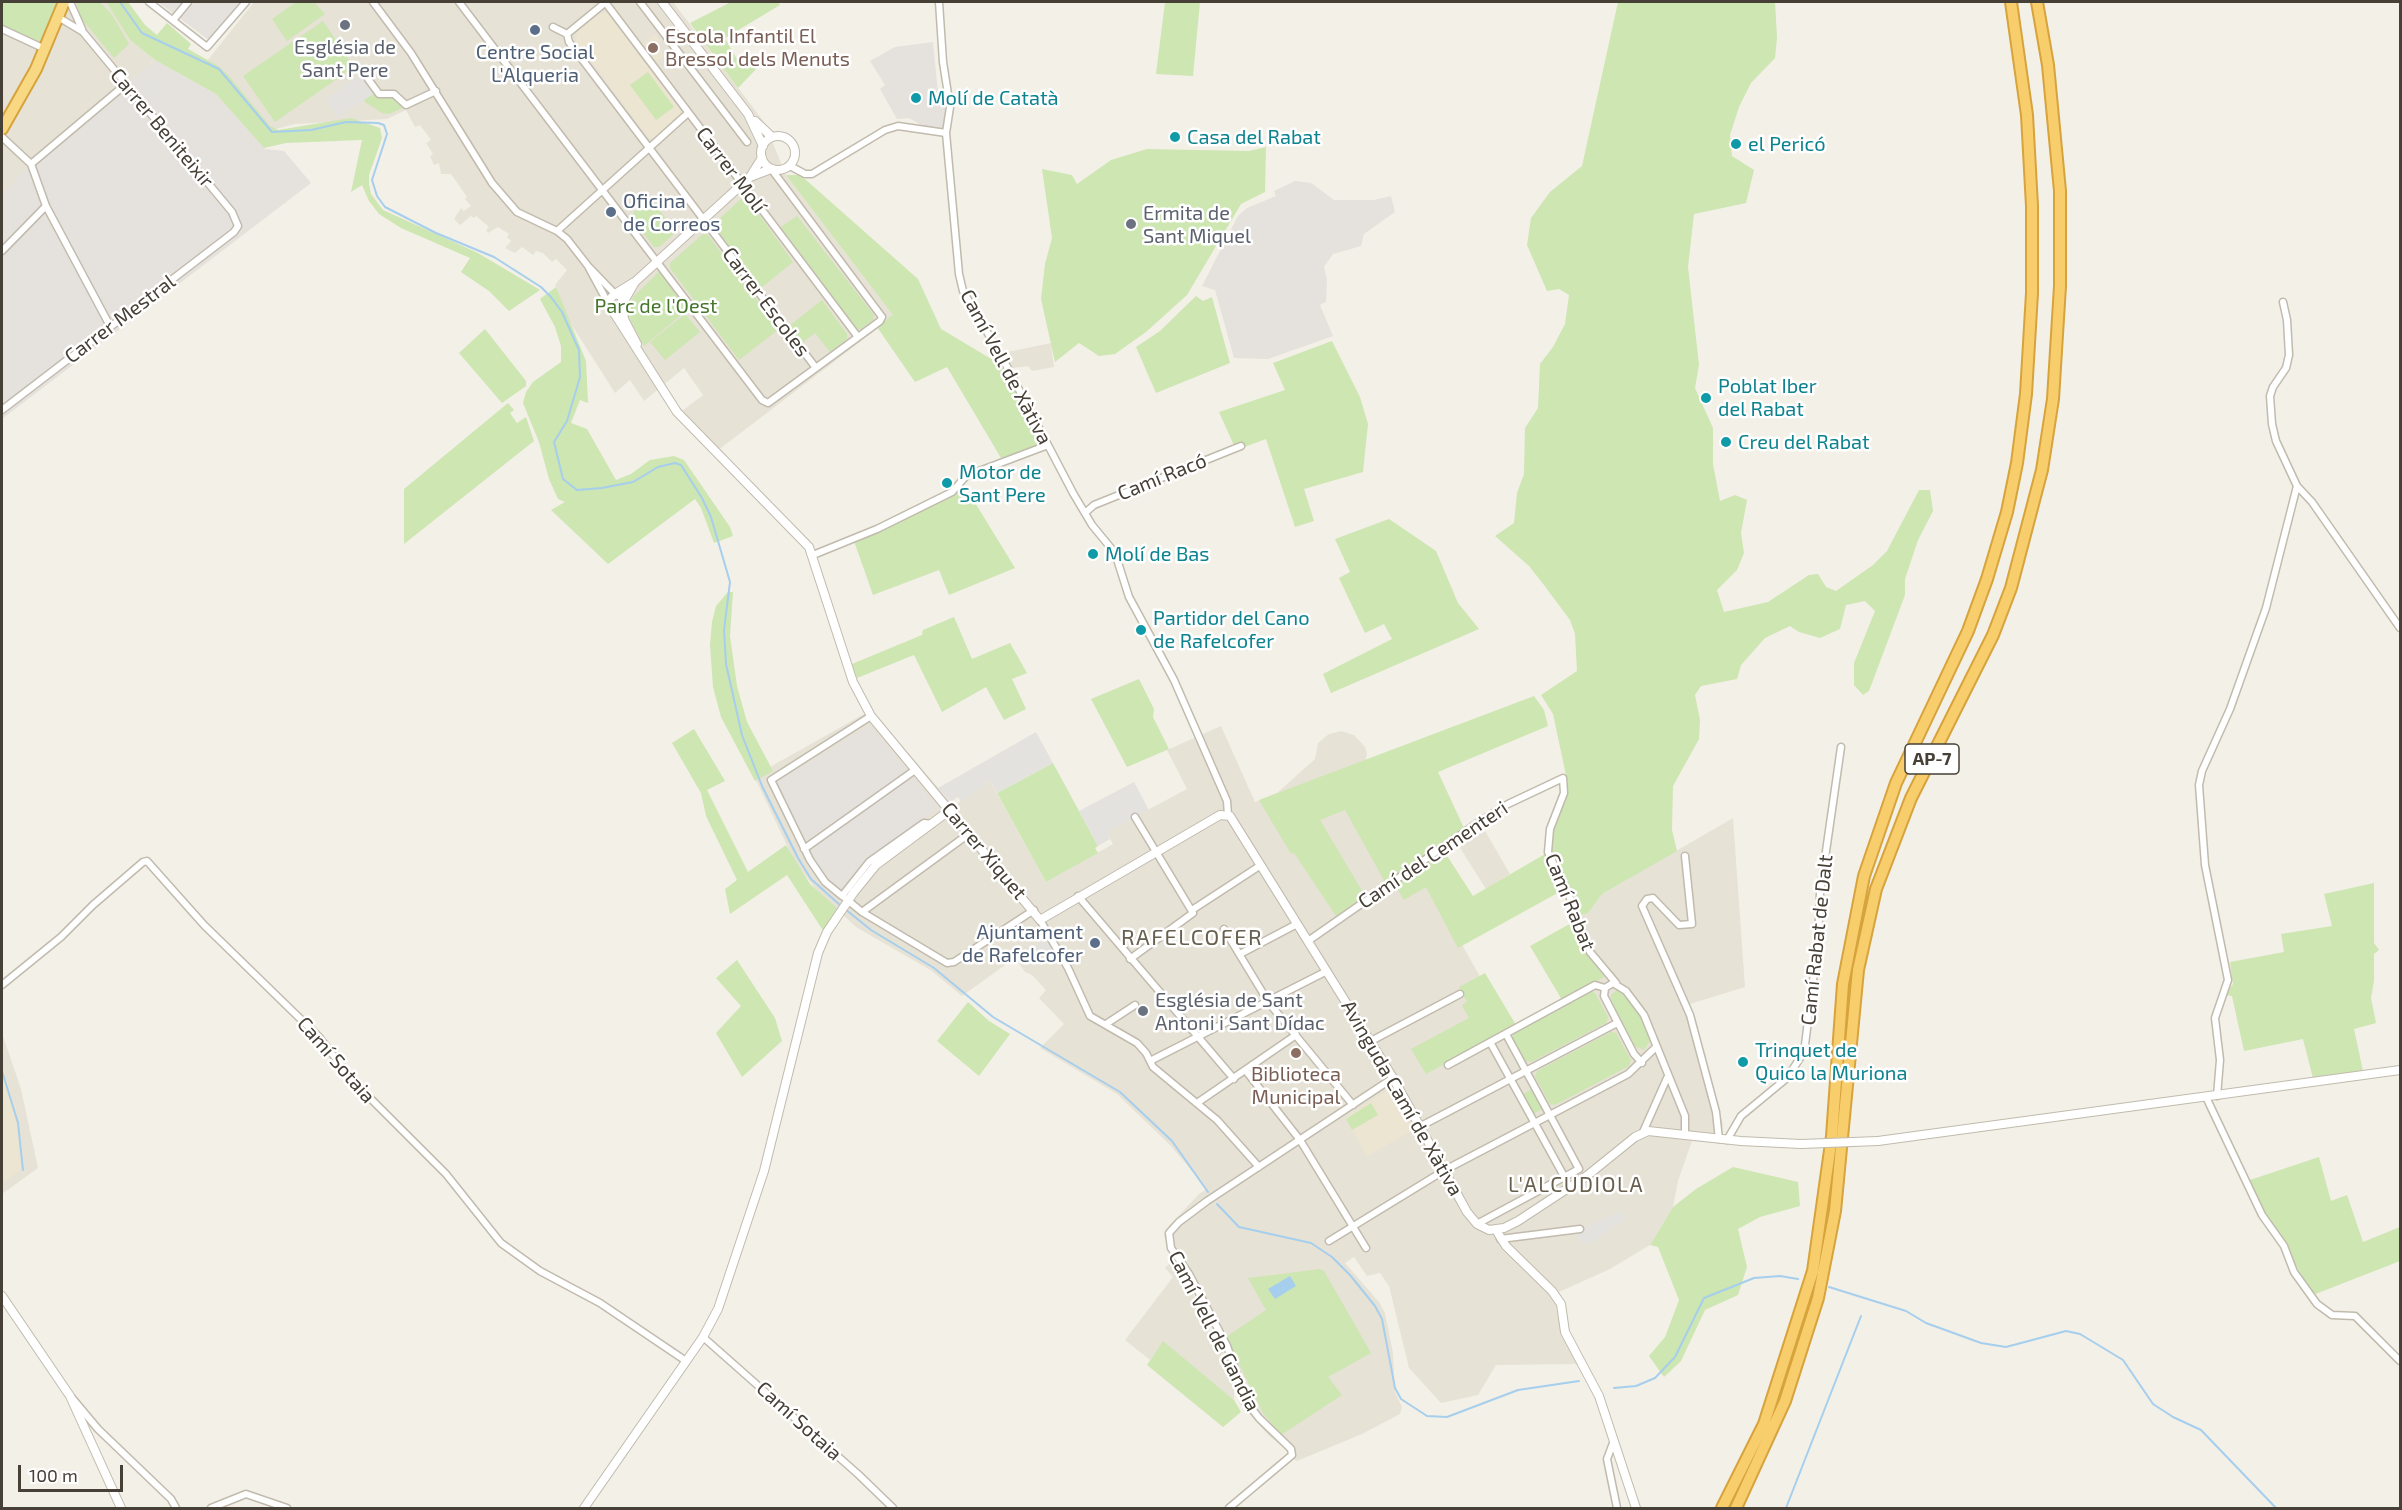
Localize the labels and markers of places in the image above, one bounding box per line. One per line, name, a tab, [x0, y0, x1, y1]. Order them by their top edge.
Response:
marker: Església de Sant Pere	[338, 18, 352, 32]
marker: Centre Social L'Alqueria	[528, 23, 542, 37]
place label: Escola Infantil El Bressol dels Menuts	[665, 24, 850, 71]
place label: Església de Sant Pere	[294, 35, 396, 82]
place label: Centre Social L'Alqueria	[476, 40, 594, 87]
marker: Escola Infantil El Bressol dels Menuts	[646, 41, 660, 55]
place label: Molí de Catatà	[928, 86, 1059, 110]
marker: Molí de Catatà	[909, 91, 923, 105]
place label: Casa del Rabat	[1187, 125, 1321, 149]
marker: Casa del Rabat	[1168, 130, 1182, 144]
place label: el Pericó	[1748, 132, 1826, 156]
marker: el Pericó	[1729, 137, 1743, 151]
place label: Oficina de Correos	[623, 189, 720, 236]
place label: Ermita de Sant Miquel	[1143, 201, 1251, 248]
marker: Oficina de Correos	[604, 205, 618, 219]
marker: Ermita de Sant Miquel	[1124, 217, 1138, 231]
place label: Poblat Iber del Rabat	[1718, 374, 1817, 421]
marker: Poblat Iber del Rabat	[1699, 391, 1713, 405]
place label: Creu del Rabat	[1738, 430, 1870, 454]
marker: Creu del Rabat	[1719, 435, 1733, 449]
place label: Motor de Sant Pere	[959, 460, 1046, 507]
marker: Motor de Sant Pere	[940, 476, 954, 490]
place label: Molí de Bas	[1105, 542, 1209, 566]
marker: Molí de Bas	[1086, 547, 1100, 561]
place label: Partidor del Cano de Rafelcofer	[1153, 606, 1310, 653]
marker: Partidor del Cano de Rafelcofer	[1134, 623, 1148, 637]
place label: Ajuntament de Rafelcofer	[962, 920, 1083, 967]
marker: Ajuntament de Rafelcofer	[1088, 936, 1102, 950]
place label: Església de Sant Antoni i Sant Dídac	[1155, 988, 1325, 1035]
marker: Església de Sant Antoni i Sant Dídac	[1136, 1004, 1150, 1018]
place label: Trinquet de Quico la Muriona	[1755, 1038, 1907, 1085]
marker: Biblioteca Municipal	[1289, 1046, 1303, 1060]
marker: Trinquet de Quico la Muriona	[1736, 1055, 1750, 1069]
place label: Biblioteca Municipal	[1251, 1062, 1341, 1109]

